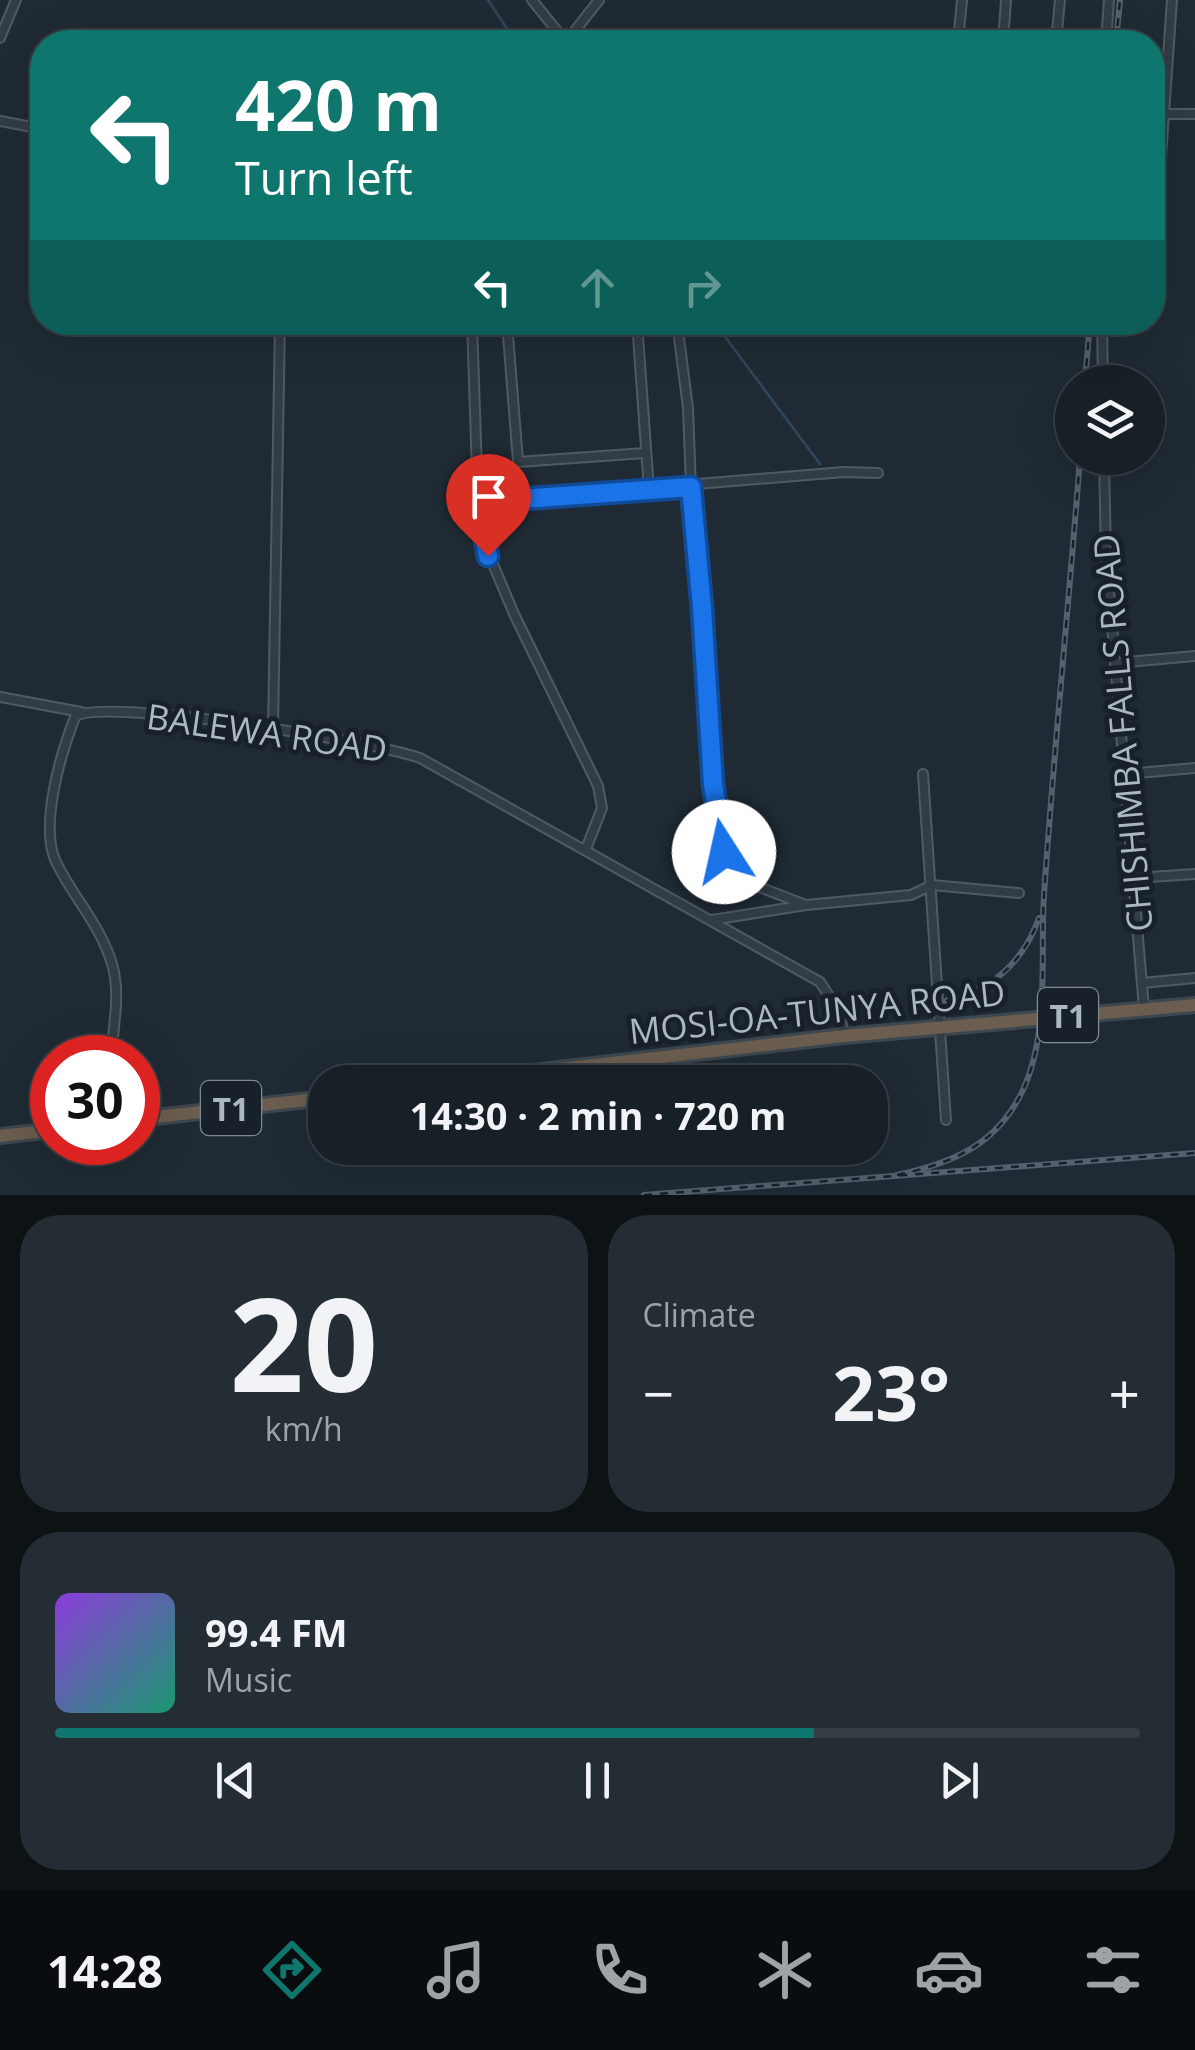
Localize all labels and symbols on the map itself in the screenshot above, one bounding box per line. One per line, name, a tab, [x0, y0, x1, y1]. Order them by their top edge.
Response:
pin	[446, 454, 531, 557]
street label: CHISHIMBA FALLS ROAD	[1081, 532, 1163, 934]
street label: BALEWA ROAD	[144, 692, 390, 772]
position arrow	[672, 800, 776, 904]
street label: MOSI-OA-TUNYA ROAD	[627, 968, 1007, 1054]
road number: T1	[1038, 988, 1098, 1042]
speed limit sign: 30	[30, 1035, 160, 1165]
road number: T1	[201, 1081, 261, 1135]

